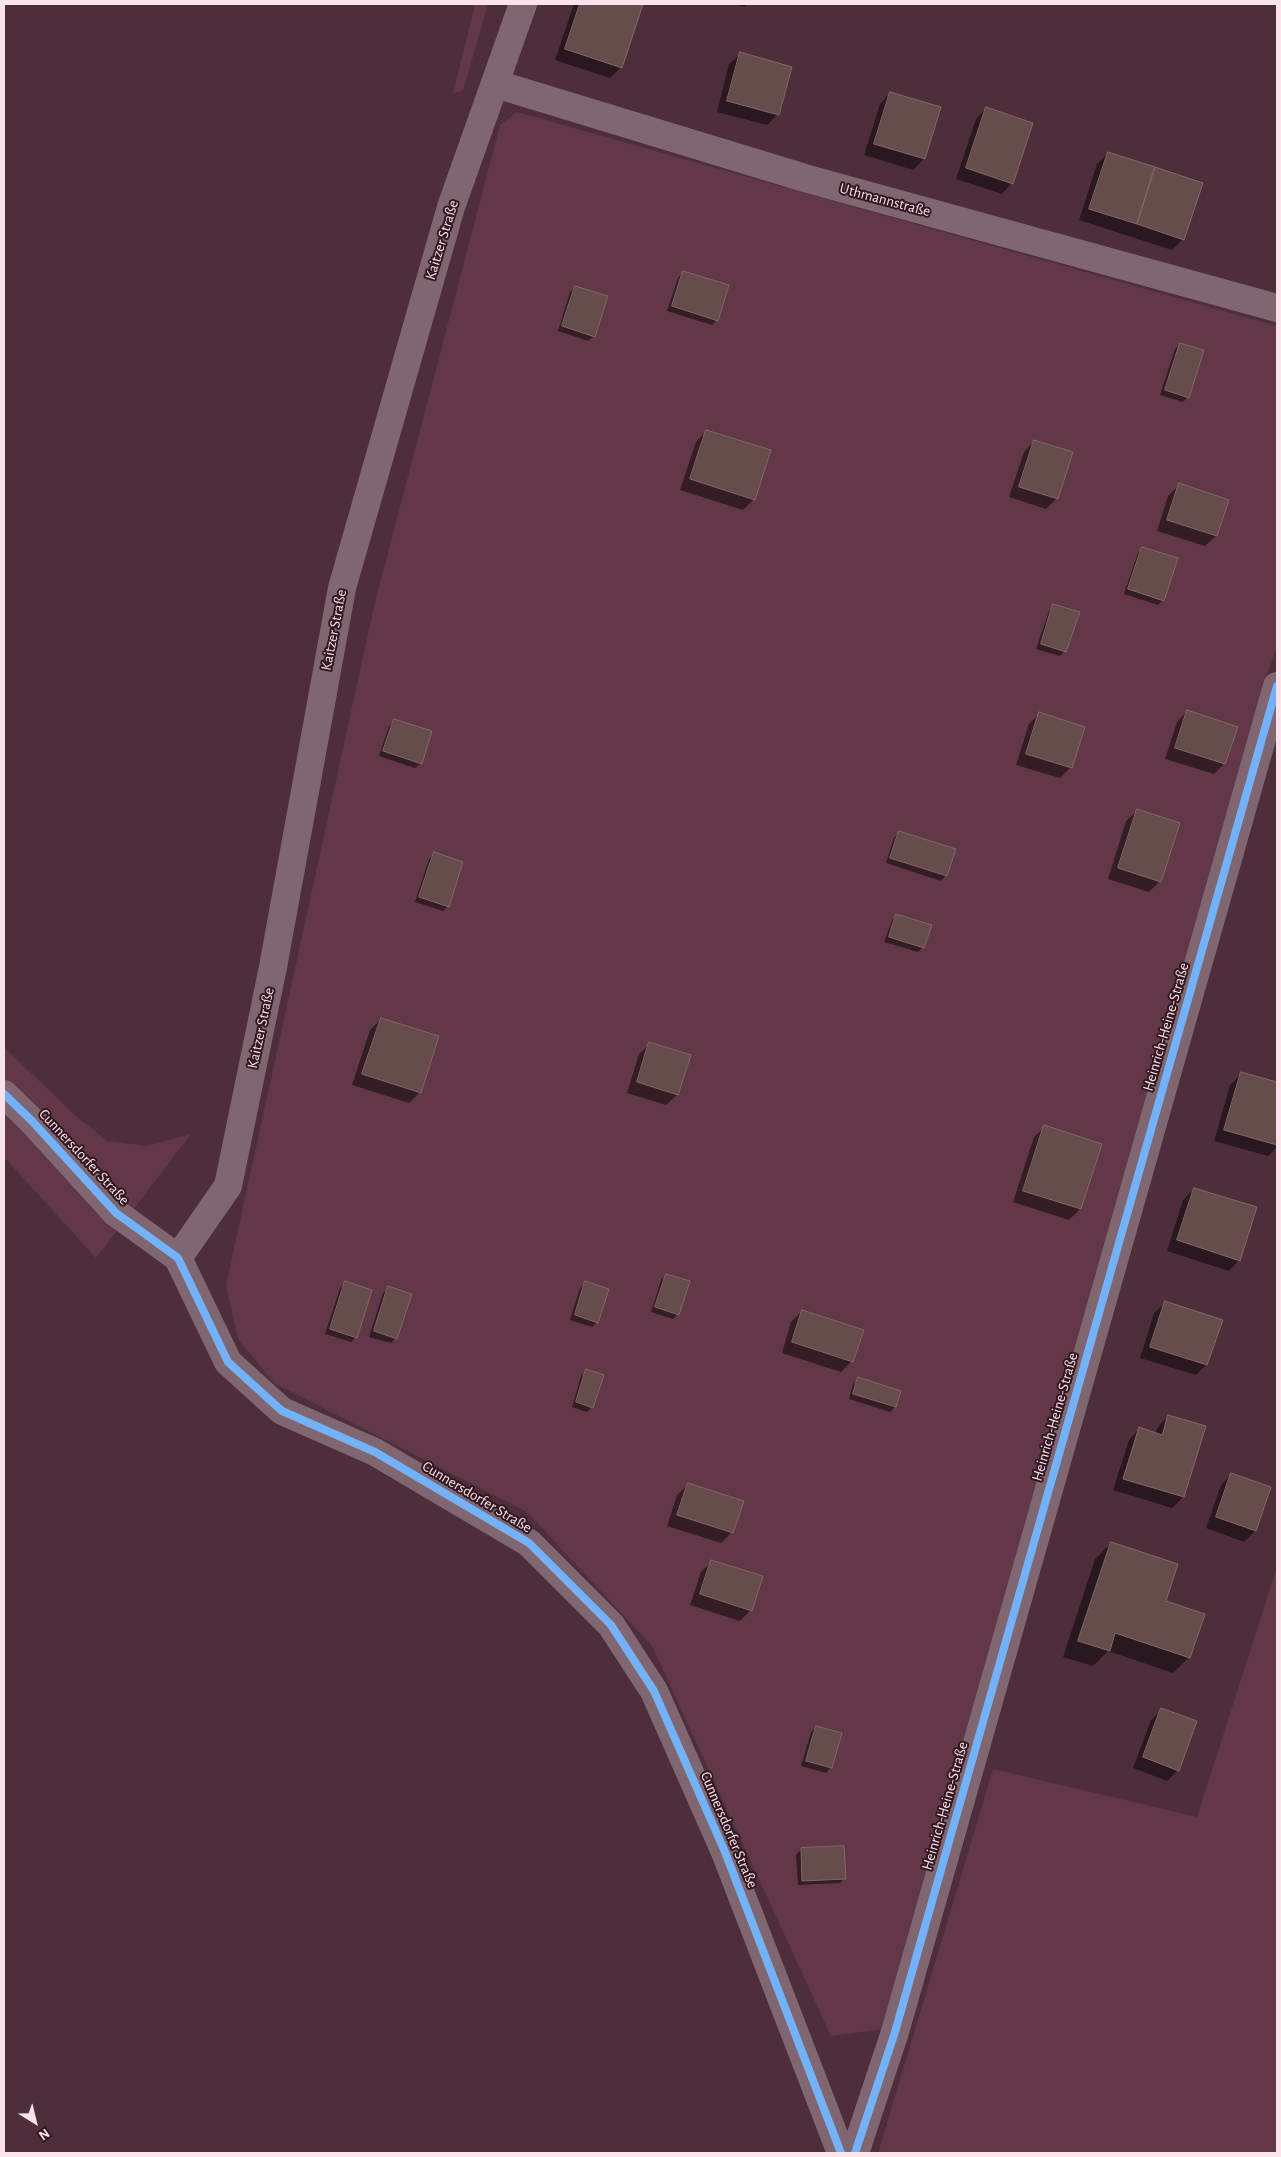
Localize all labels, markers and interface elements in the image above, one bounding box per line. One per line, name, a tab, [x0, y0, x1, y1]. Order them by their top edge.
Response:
street label: Uthmannstraße	[838, 179, 932, 221]
street label: Kaitzer Straße	[421, 198, 463, 282]
street label: Kaitzer Straße	[317, 588, 351, 672]
street label: Heinrich-Heine-Straße	[1139, 961, 1193, 1093]
street label: Kaitzer Straße	[244, 986, 278, 1070]
street label: Cunnersdorfer Straße	[35, 1105, 133, 1209]
street label: Heinrich-Heine-Straße	[1028, 1351, 1082, 1483]
street label: Cunnersdorfer Straße	[419, 1457, 535, 1537]
street label: Heinrich-Heine-Straße	[918, 1740, 972, 1872]
street label: Cunnersdorfer Straße	[696, 1769, 762, 1891]
north arrow	[10, 2097, 60, 2147]
text: N	[36, 2126, 52, 2143]

